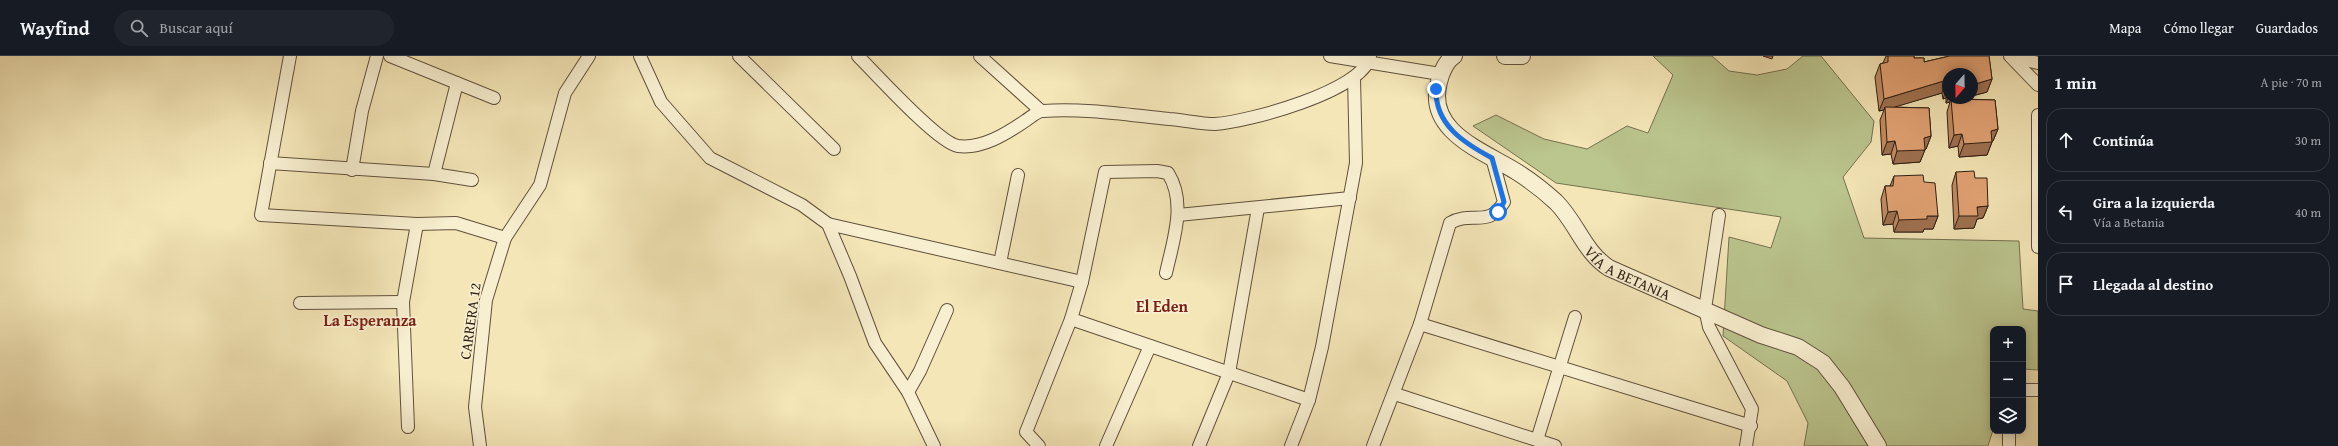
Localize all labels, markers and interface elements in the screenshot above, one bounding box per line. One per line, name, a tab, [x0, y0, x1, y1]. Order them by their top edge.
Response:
search box	[114, 10, 394, 46]
text: Wayfind	[20, 14, 90, 42]
icon: search	[128, 17, 150, 39]
text: Buscar aquí	[160, 17, 233, 38]
text: Mapa	[2109, 18, 2141, 38]
text: Cómo llegar	[2163, 18, 2234, 38]
text: Guardados	[2256, 18, 2318, 38]
north arrow	[1942, 68, 1978, 104]
text: 1 min	[2054, 70, 2096, 95]
text: A pie · 70 m	[2261, 73, 2322, 92]
route end	[1427, 80, 1445, 98]
icon: ahead	[2055, 129, 2077, 151]
text: Continúa	[2093, 130, 2154, 151]
text: 30 m	[2295, 131, 2321, 150]
text: Gira a la izquierda	[2093, 192, 2215, 213]
icon: left	[2055, 201, 2077, 223]
route start	[1489, 203, 1507, 221]
text: 40 m	[2295, 203, 2321, 222]
text: Vía a Betania	[2093, 213, 2164, 232]
street label: VÍA A BETANIA	[1580, 241, 1674, 304]
icon: arrive	[2055, 273, 2077, 295]
text: Llegada al destino	[2093, 274, 2213, 295]
street label: CARRERA 12	[454, 281, 486, 361]
district label: El Eden	[1136, 294, 1189, 318]
district label: La Esperanza	[323, 308, 417, 332]
map controls	[1990, 326, 2026, 434]
button: +	[1990, 326, 2026, 362]
button: −	[1990, 362, 2026, 398]
button: layers	[1990, 398, 2026, 434]

